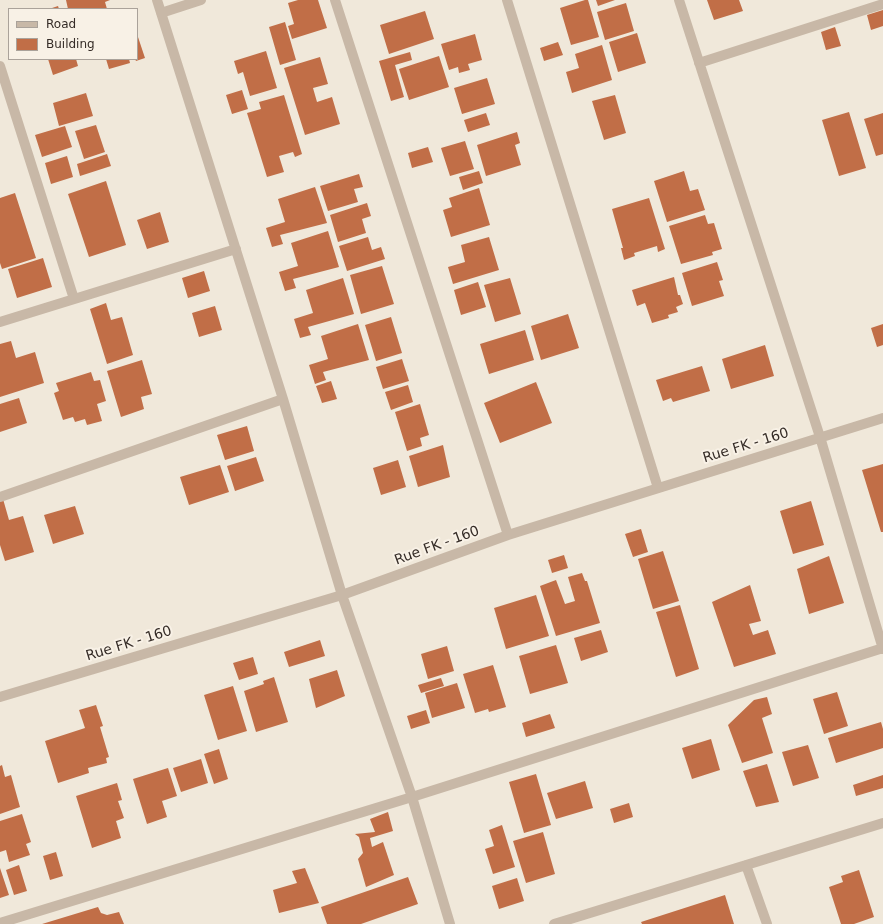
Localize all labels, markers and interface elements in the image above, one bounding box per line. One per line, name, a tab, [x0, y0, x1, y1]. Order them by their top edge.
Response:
legend	[8, 8, 138, 60]
text: Road	[46, 17, 76, 31]
text: Building	[46, 37, 95, 51]
street label: Rue FK - 160	[701, 425, 791, 467]
street label: Rue FK - 160	[392, 523, 482, 569]
street label: Rue FK - 160	[84, 623, 174, 665]

